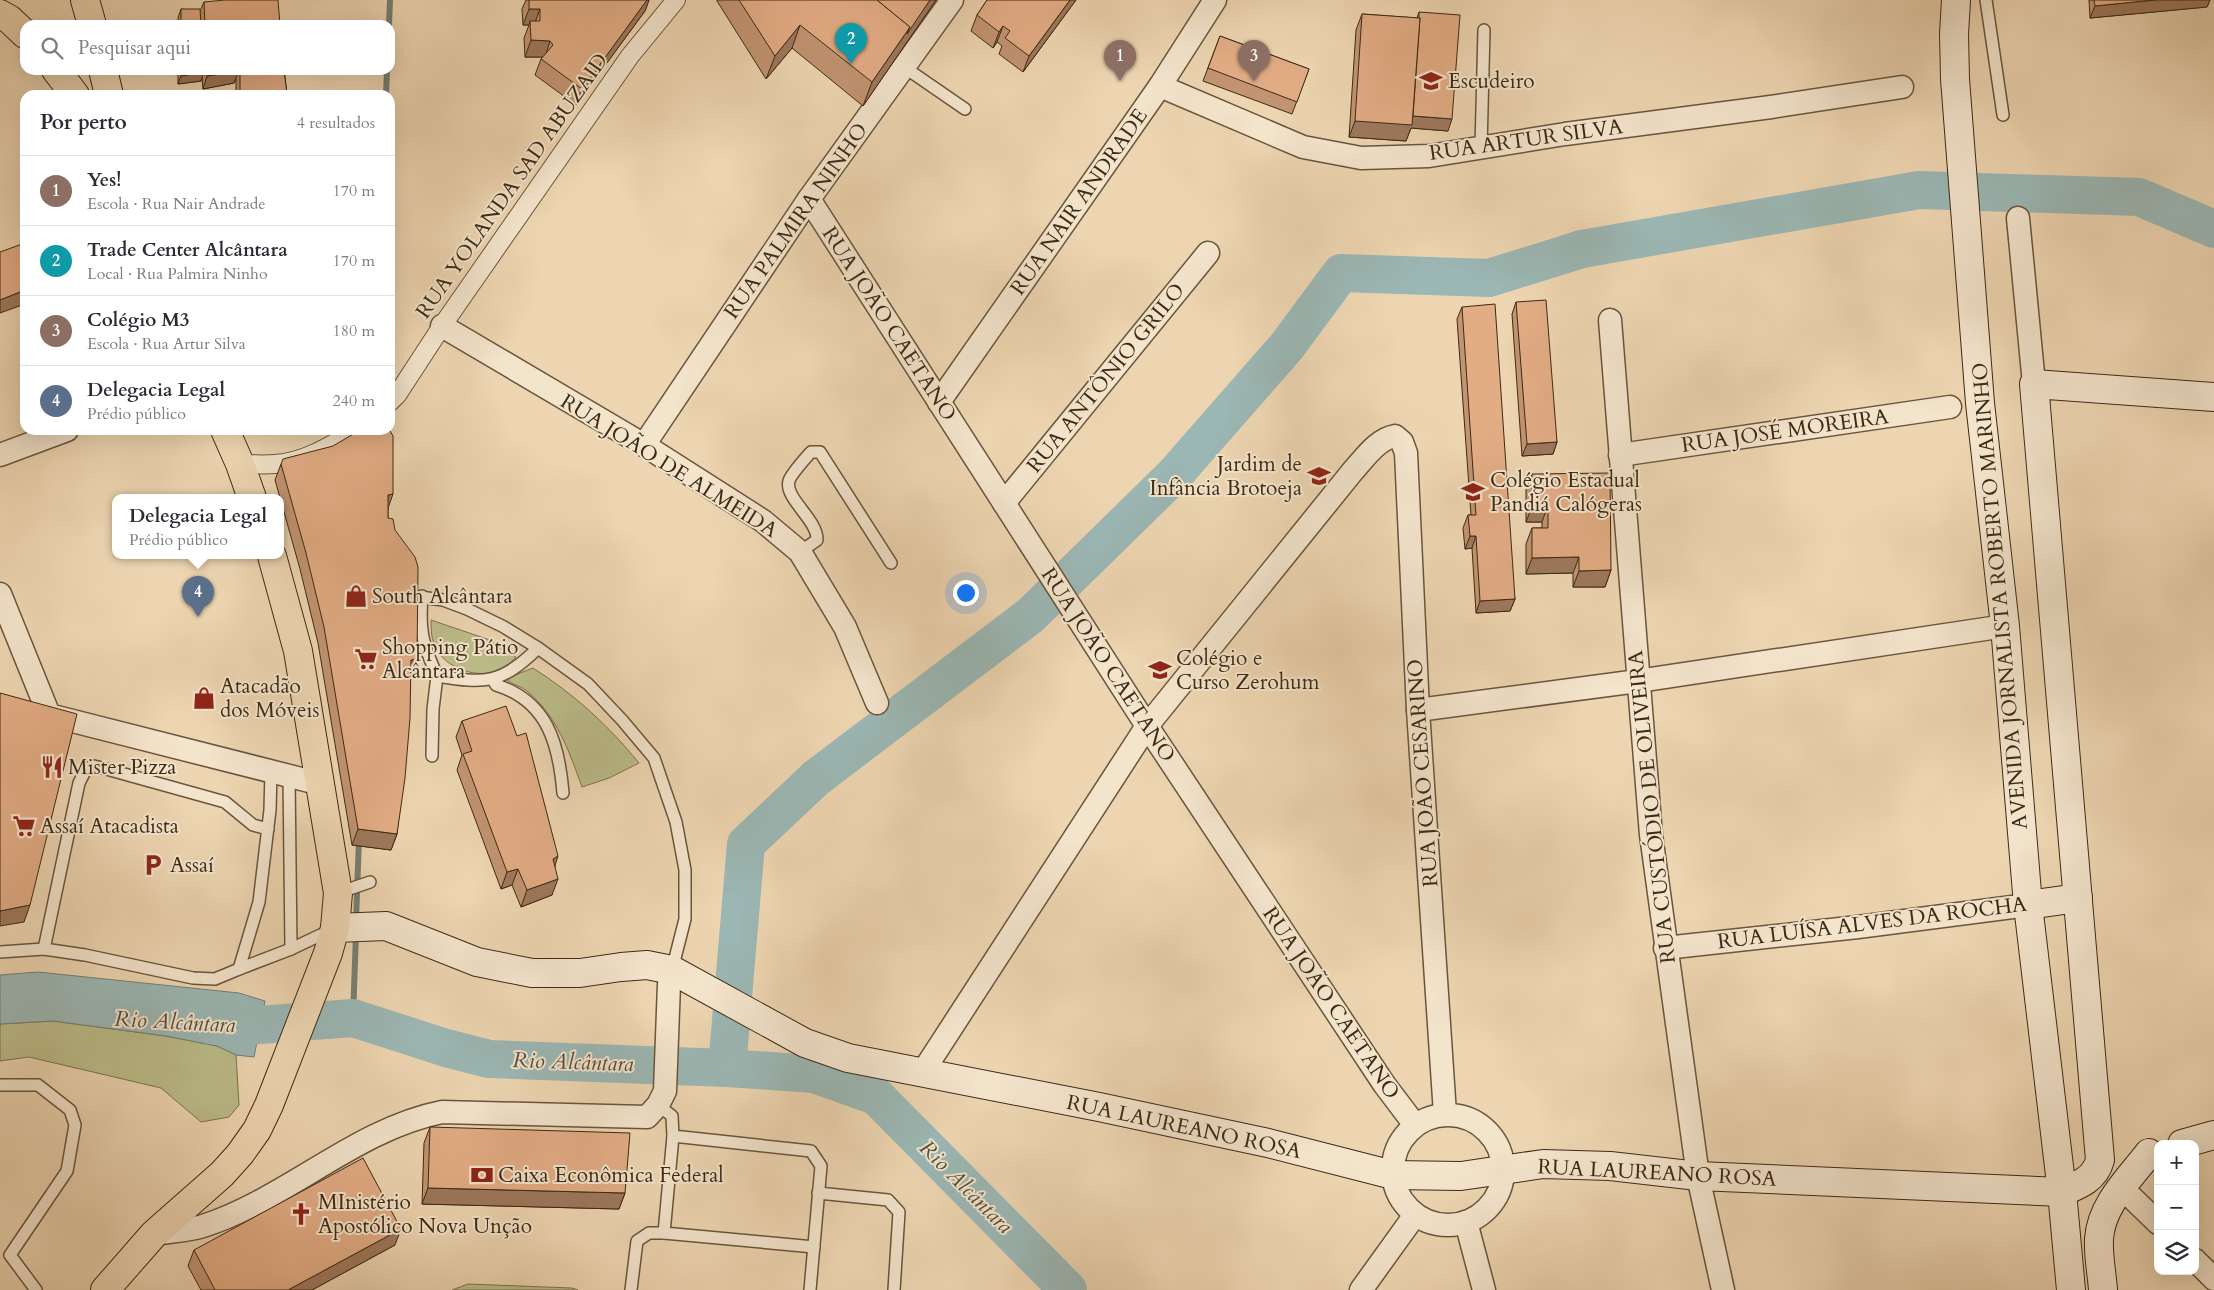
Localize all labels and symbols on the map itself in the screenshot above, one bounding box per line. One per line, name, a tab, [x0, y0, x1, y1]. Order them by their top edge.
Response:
pin: 2	[835, 23, 867, 64]
pin: 1	[1104, 40, 1136, 81]
pin: 3	[1238, 40, 1270, 81]
street label: RUA YOLANDA SAD ABUZAID	[409, 47, 615, 325]
place label: Escudeiro	[1448, 67, 1535, 96]
school or university icon: Escudeiro	[1418, 68, 1444, 94]
street label: RUA NAIR ANDRADE	[1003, 103, 1155, 301]
street label: RUA ARTUR SILVA	[1427, 112, 1625, 168]
street label: RUA PALMIRA NINHO	[717, 117, 875, 325]
street label: RUA JOÃO CAETANO	[815, 221, 964, 427]
street label: RUA ANTÔNIO GRILO	[1020, 277, 1192, 479]
street label: AVENIDA JORNALISTA ROBERTO MARINHO	[1965, 361, 2035, 831]
street label: RUA JOÃO DE ALMEIDA	[555, 386, 784, 545]
street label: RUA JOSÉ MOREIRA	[1680, 402, 1890, 460]
place label: Jardim de Infância Brotoeja	[1149, 450, 1302, 503]
school or university icon: Jardim de Infância Brotoeja	[1306, 463, 1332, 489]
place label: Colégio Estadual Pandiá Calógeras	[1490, 466, 1642, 519]
school or university icon: Colégio Estadual Pandiá Calógeras	[1460, 479, 1486, 505]
street label: RUA JOÃO CAETANO	[1034, 562, 1183, 768]
pin: 4	[182, 576, 214, 617]
your location	[953, 580, 979, 606]
place label: South Alcântara	[372, 582, 513, 611]
shop icon: South Alcântara	[343, 583, 369, 609]
place label: Shopping Pátio Alcântara	[382, 633, 518, 686]
place label: Colégio e Curso Zerohum	[1176, 644, 1320, 697]
supermarket icon: Shopping Pátio Alcântara	[353, 646, 379, 672]
street label: RUA CUSTÓDIO DE OLIVEIRA	[1620, 649, 1683, 965]
school or university icon: Colégio e Curso Zerohum	[1147, 657, 1173, 683]
street label: RUA JOÃO CESARINO	[1400, 658, 1445, 888]
place label: Atacadão dos Móveis	[220, 672, 319, 725]
shop icon: Atacadão dos Móveis	[191, 685, 217, 711]
place label: Mister Pizza	[68, 753, 176, 782]
restaurant icon: Mister Pizza	[39, 754, 65, 780]
place label: Assaí Atacadista	[40, 812, 179, 841]
supermarket icon: Assaí Atacadista	[11, 813, 37, 839]
place label: Assaí	[170, 851, 214, 880]
parking icon: Assaí	[140, 852, 166, 878]
street label: RUA LUÍSA ALVES DA ROCHA	[1716, 890, 2028, 956]
street label: RUA JOÃO CAETANO	[1256, 900, 1407, 1105]
water label: Rio Alcântara	[114, 1004, 236, 1040]
water label: Rio Alcântara	[512, 1045, 634, 1079]
street label: RUA LAUREANO ROSA	[1064, 1088, 1304, 1166]
water label: Rio Alcântara	[913, 1134, 1020, 1241]
street label: RUA LAUREANO ROSA	[1537, 1152, 1777, 1194]
place label: Caixa Econômica Federal	[498, 1161, 724, 1190]
bank icon: Caixa Econômica Federal	[469, 1162, 495, 1188]
place label: MInistério Apostólico Nova Unção	[318, 1188, 532, 1241]
church icon: MInistério Apostólico Nova Unção	[288, 1201, 314, 1227]

